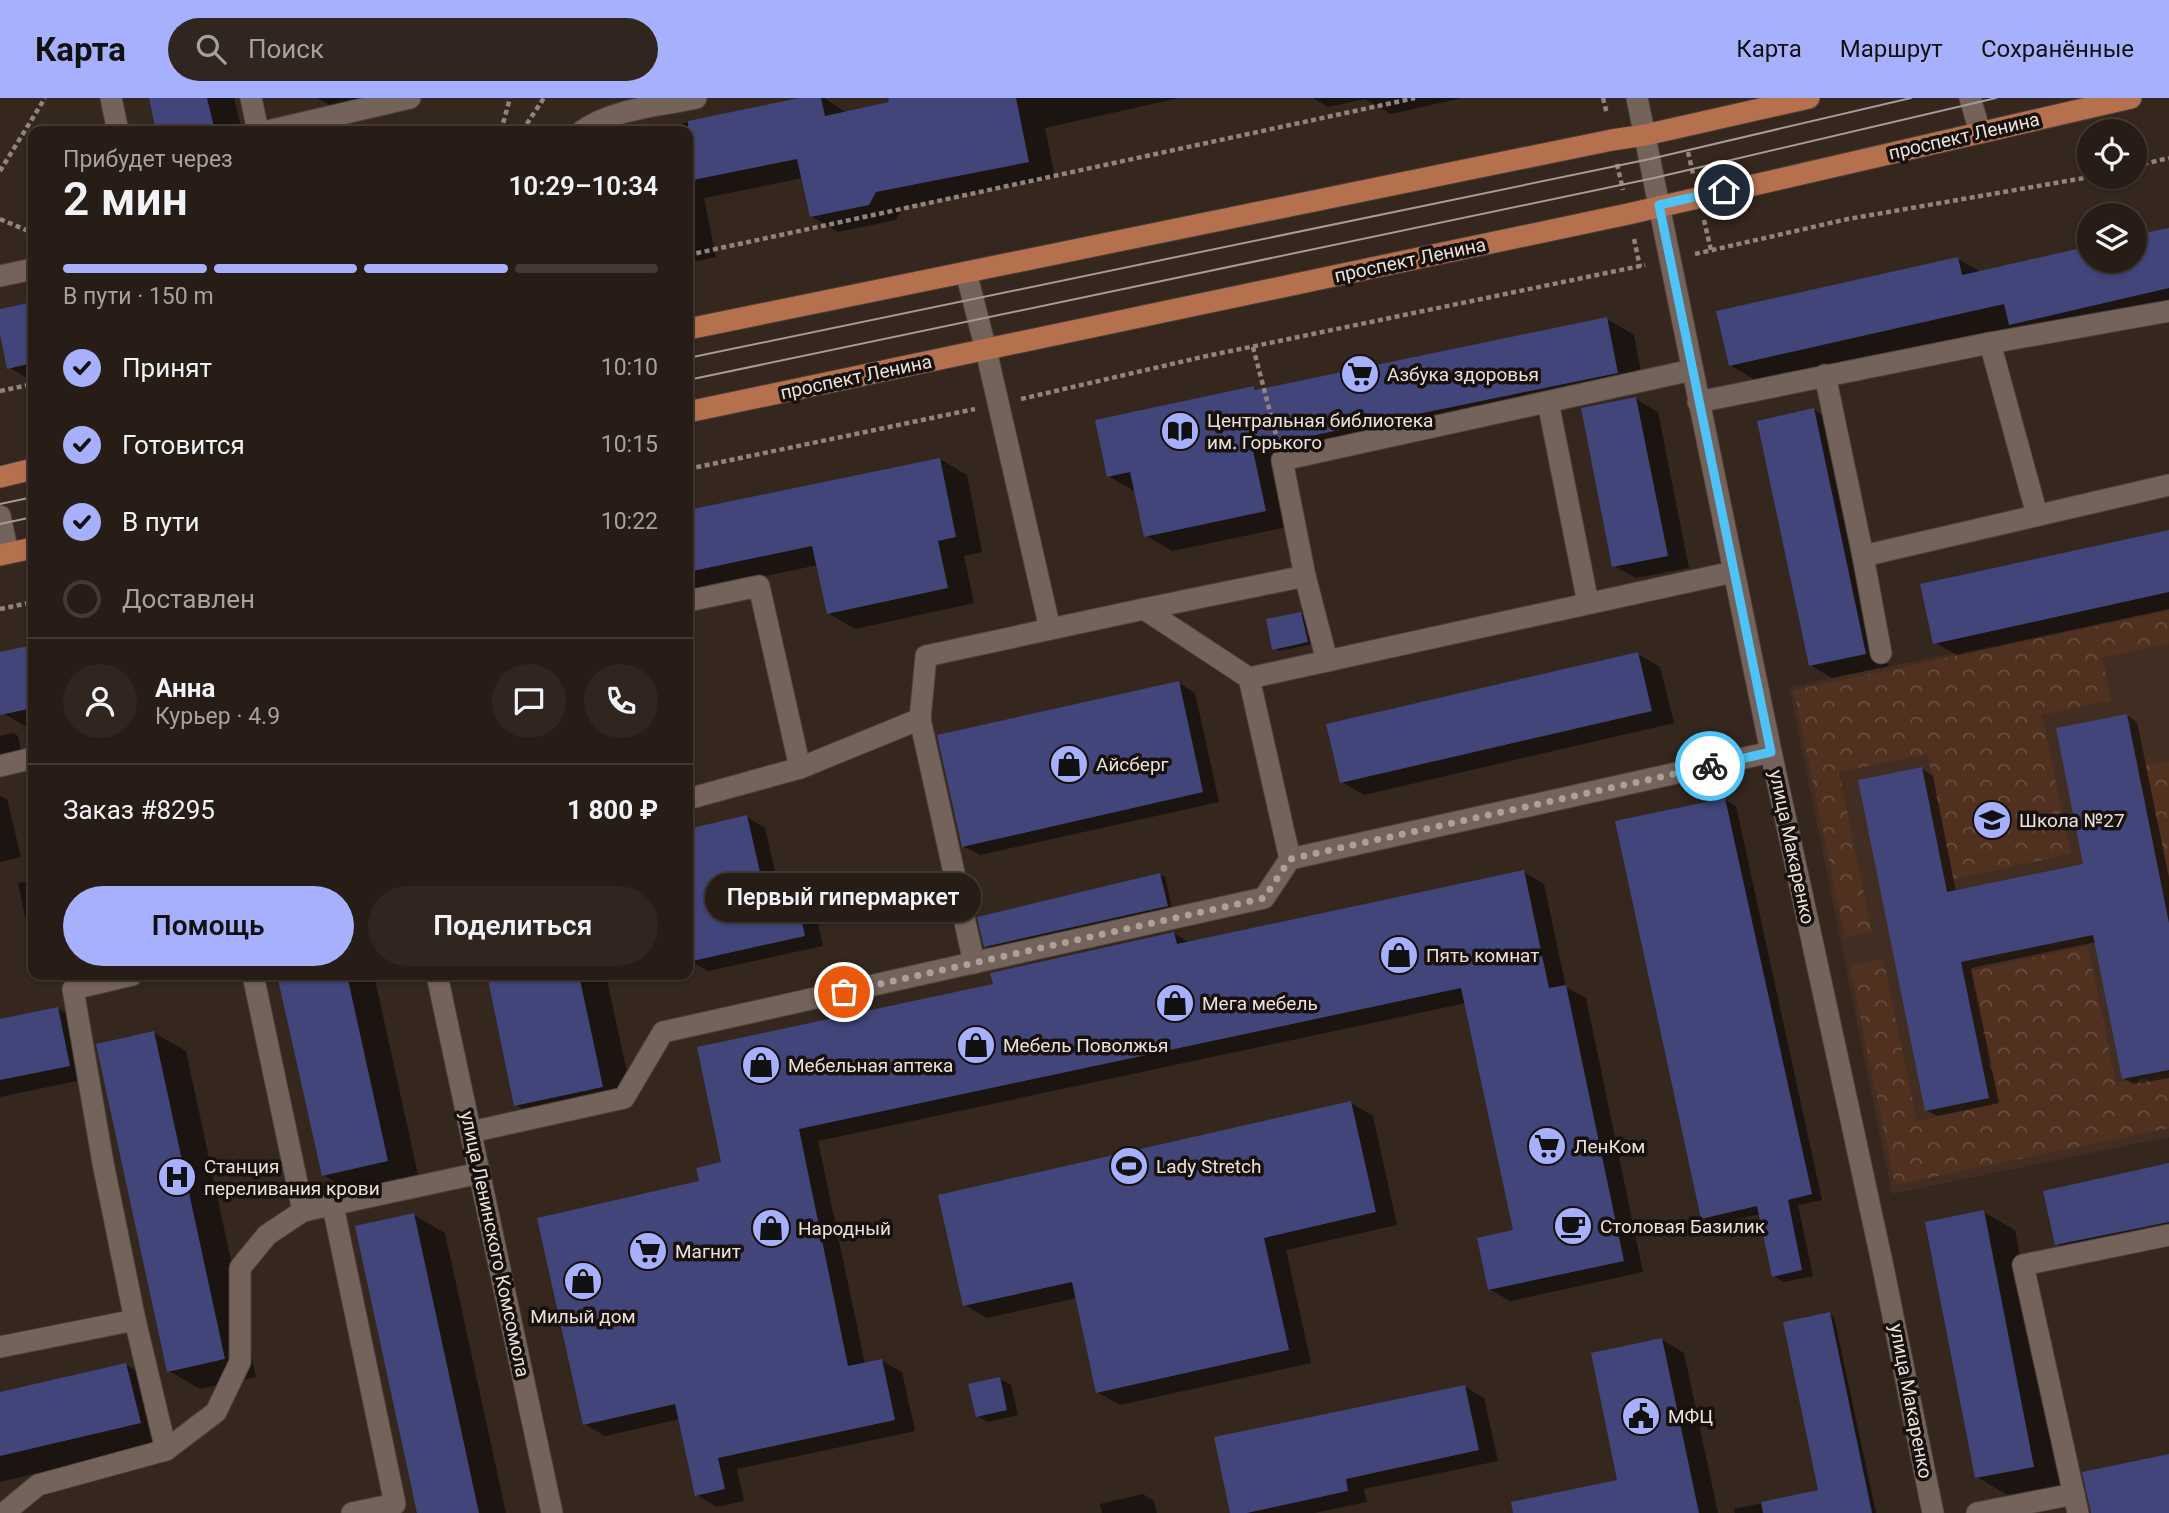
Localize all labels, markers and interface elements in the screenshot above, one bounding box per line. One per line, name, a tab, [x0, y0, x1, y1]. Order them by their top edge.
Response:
search box	[168, 18, 658, 81]
text: Карта	[35, 30, 126, 69]
icon: search	[192, 30, 230, 68]
text: Поиск	[248, 34, 324, 64]
text: Карта	[1736, 35, 1802, 63]
text: Маршрут	[1840, 35, 1943, 63]
text: Сохранённые	[1981, 35, 2134, 63]
street label: проспект Ленина	[1886, 107, 2042, 165]
map controls	[2077, 119, 2147, 273]
button: locate	[2077, 119, 2147, 189]
text: Прибудет через	[63, 146, 233, 173]
pin	[1694, 160, 1754, 220]
text: 10:29–10:34	[508, 171, 658, 201]
icon: home	[1705, 171, 1743, 209]
text: 2 мин	[63, 172, 188, 226]
button: layers	[2077, 203, 2147, 273]
street label: проспект Ленина	[1332, 233, 1488, 287]
text: В пути · 150 m	[63, 283, 214, 310]
icon: check	[63, 349, 101, 387]
street label: проспект Ленина	[778, 350, 934, 404]
text: Принят	[122, 353, 212, 383]
supermarket icon: Азбука здоровья	[1339, 353, 1381, 395]
text: 10:10	[601, 354, 658, 381]
place label: Азбука здоровья	[1387, 363, 1539, 386]
place label: Центральная библиотека им. Горького	[1207, 409, 1433, 454]
library icon: Центральная библиотека им. Горького	[1159, 410, 1201, 452]
icon: check	[63, 426, 101, 464]
text: Готовится	[122, 430, 245, 460]
text: 10:15	[601, 431, 658, 458]
icon: check	[63, 503, 101, 541]
text: В пути	[122, 507, 199, 537]
text: 10:22	[601, 508, 658, 535]
text: Доставлен	[122, 584, 255, 614]
button: person	[63, 664, 137, 738]
button: chat	[492, 664, 566, 738]
button: phone	[584, 664, 658, 738]
text: Анна	[155, 673, 215, 703]
text: Курьер · 4.9	[155, 703, 280, 730]
courier	[1675, 731, 1745, 801]
shop icon: Айсберг	[1048, 743, 1090, 785]
icon: bike	[1691, 747, 1729, 785]
place label: Айсберг	[1096, 753, 1169, 776]
street label: улица Макаренко	[1764, 768, 1820, 926]
text: Заказ #8295	[63, 795, 215, 825]
text: 1 800 ₽	[567, 795, 658, 825]
school or university icon: Школа №27	[1971, 799, 2013, 841]
place label: Школа №27	[2019, 809, 2125, 832]
callout: Первый гипермаркет	[706, 873, 982, 922]
text: Первый гипермаркет	[727, 884, 959, 911]
button: Помощь	[63, 886, 354, 966]
button: Поделиться	[368, 886, 658, 966]
shop icon: Пять комнат	[1378, 934, 1420, 976]
place label: Пять комнат	[1426, 944, 1539, 967]
pin	[814, 962, 874, 1022]
icon: bag	[825, 973, 863, 1011]
shop icon: Мега мебель	[1154, 982, 1196, 1024]
place label: Мега мебель	[1202, 992, 1318, 1015]
shop icon: Мебель Поволжья	[955, 1024, 997, 1066]
place label: Мебель Поволжья	[1003, 1034, 1169, 1057]
shop icon: Мебельная аптека	[740, 1044, 782, 1086]
place label: Мебельная аптека	[788, 1054, 953, 1077]
street label: улица Ленинского Комсомола	[456, 1109, 534, 1379]
supermarket icon: ЛенКом	[1526, 1125, 1568, 1167]
place label: ЛенКом	[1574, 1135, 1645, 1158]
sports icon: Lady Stretch	[1108, 1145, 1150, 1187]
place label: Станция переливания крови	[204, 1155, 380, 1200]
place label: Lady Stretch	[1156, 1155, 1261, 1178]
hospital icon: Станция переливания крови	[156, 1156, 198, 1198]
cafe icon: Столовая Базилик	[1552, 1205, 1594, 1247]
shop icon: Народный	[750, 1207, 792, 1249]
place label: Столовая Базилик	[1600, 1215, 1766, 1238]
place label: Народный	[798, 1217, 891, 1240]
supermarket icon: Магнит	[627, 1230, 669, 1272]
place label: Магнит	[675, 1240, 741, 1263]
shop icon: Милый дом	[562, 1260, 604, 1302]
place label: Милый дом	[530, 1305, 636, 1328]
street label: улица Макаренко	[1885, 1322, 1937, 1480]
public building icon: МФЦ	[1620, 1395, 1662, 1437]
place label: МФЦ	[1668, 1405, 1713, 1428]

